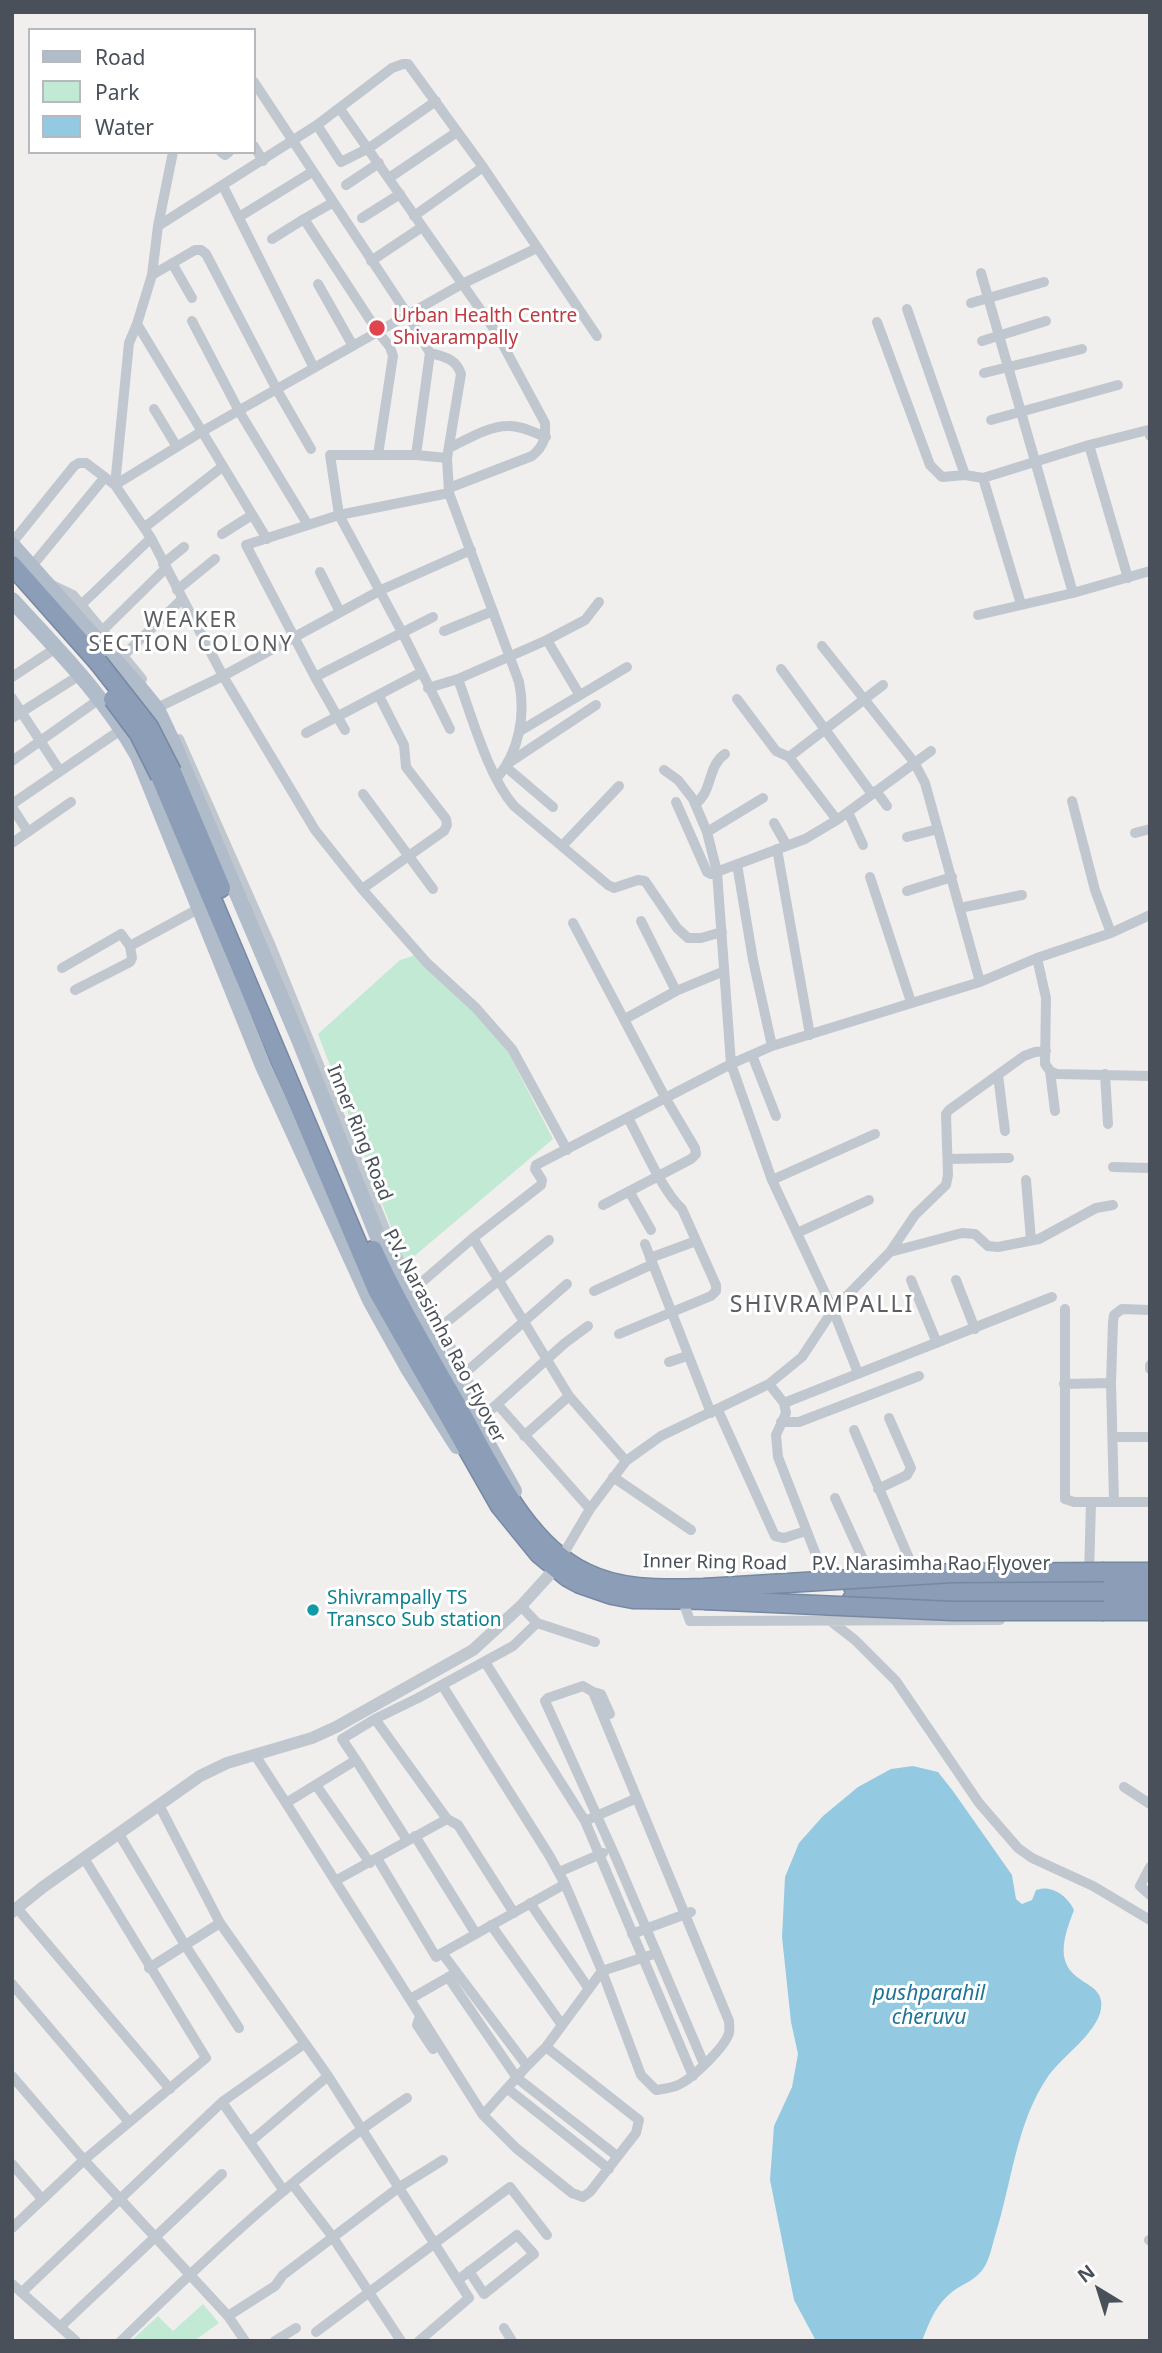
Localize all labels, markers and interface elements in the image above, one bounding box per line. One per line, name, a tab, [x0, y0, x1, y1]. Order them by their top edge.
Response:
legend	[28, 28, 256, 154]
text: Road	[95, 43, 145, 71]
text: Park	[95, 78, 139, 106]
text: Water	[95, 113, 154, 141]
place label: Urban Health Centre Shivarampally	[393, 306, 577, 350]
marker: Urban Health Centre Shivarampally	[367, 318, 387, 338]
district label: WEAKER SECTION COLONY	[90, 608, 292, 658]
street label: Inner Ring Road	[321, 1062, 397, 1204]
street label: P.V. Narasimha Rao Flyover	[378, 1225, 510, 1447]
district label: SHIVRAMPALLI	[731, 1291, 913, 1319]
street label: Inner Ring Road	[643, 1550, 787, 1576]
street label: P.V. Narasimha Rao Flyover	[812, 1554, 1050, 1576]
place label: Shivrampally TS Transco Sub station	[327, 1588, 502, 1632]
marker: Shivrampally TS Transco Sub station	[305, 1602, 321, 1618]
water label: pushparahil cheruvu	[873, 1981, 985, 2031]
north arrow	[1064, 2255, 1134, 2325]
text: N	[1072, 2258, 1100, 2288]

